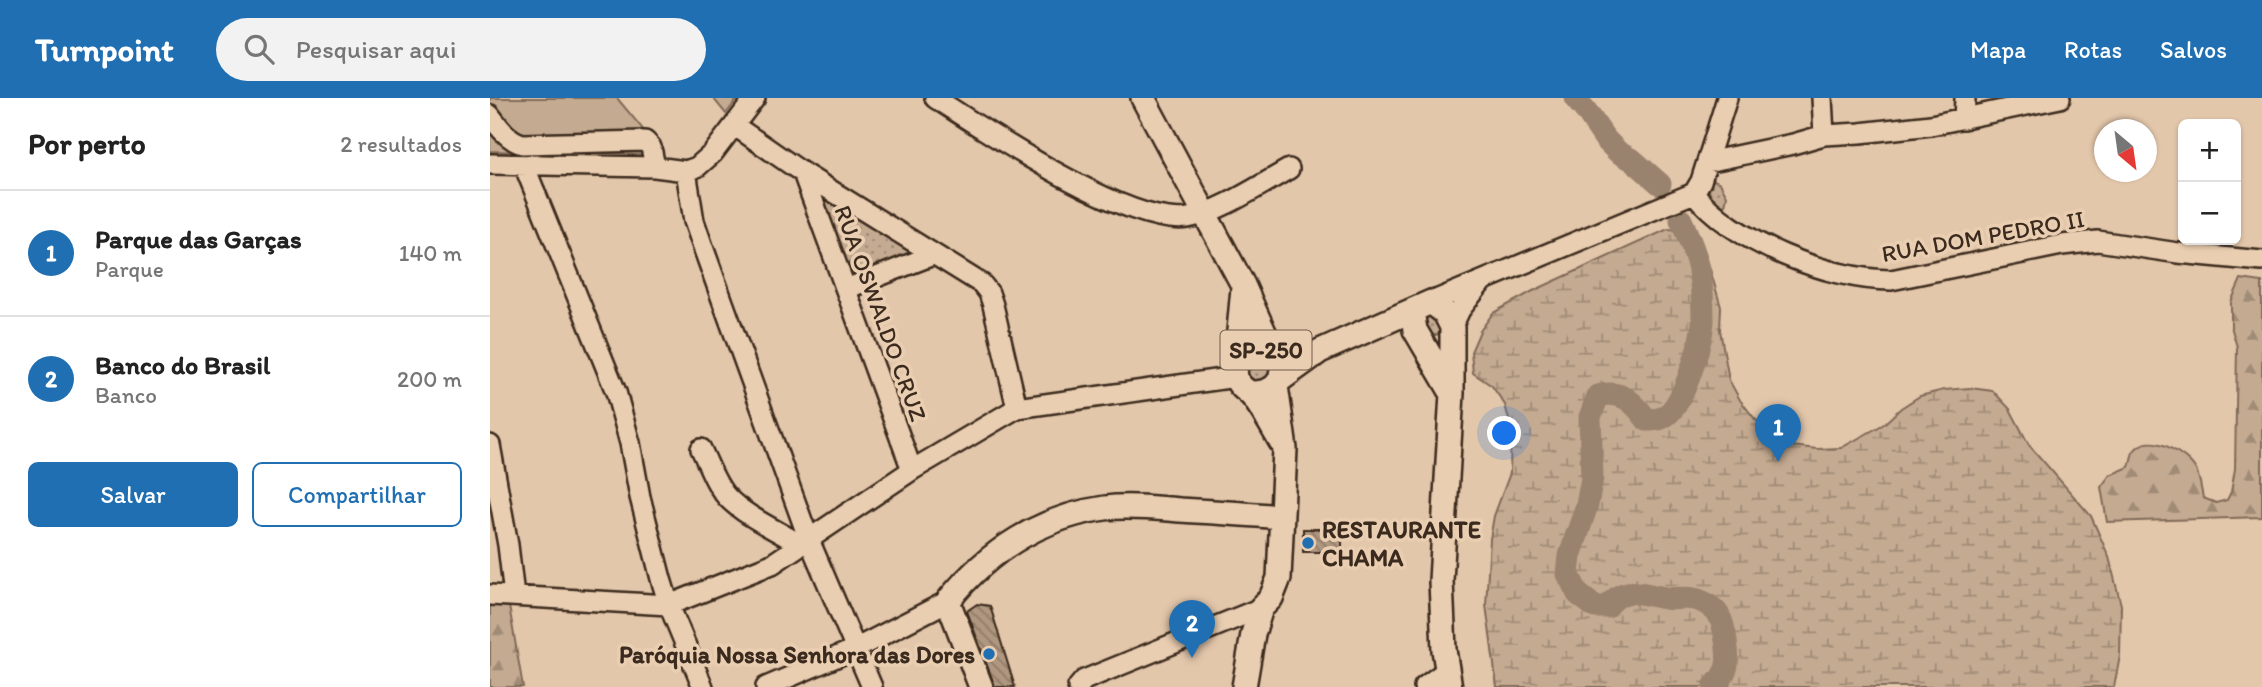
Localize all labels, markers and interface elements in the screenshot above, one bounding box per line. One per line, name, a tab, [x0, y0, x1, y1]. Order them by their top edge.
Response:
search box	[216, 18, 706, 81]
text: Turnpoint	[35, 30, 174, 69]
icon: search	[240, 30, 278, 68]
text: Pesquisar aqui	[296, 33, 456, 65]
text: Mapa	[1970, 35, 2026, 64]
text: Rotas	[2064, 35, 2122, 64]
text: Salvos	[2160, 35, 2227, 64]
north arrow	[2094, 119, 2157, 182]
map controls	[2178, 119, 2241, 245]
button: +	[2178, 119, 2241, 182]
text: Por perto	[28, 125, 146, 162]
text: 2 resultados	[340, 130, 462, 158]
button: −	[2178, 182, 2241, 245]
street label: RUA OSWALDO CRUZ	[828, 201, 934, 425]
street label: RUA DOM PEDRO II	[1879, 204, 2087, 268]
text: Parque das Garças	[95, 223, 302, 255]
text: 1	[46, 239, 56, 267]
text: 140 m	[399, 239, 462, 267]
text: Parque	[95, 255, 164, 283]
road number: SP-250	[1220, 330, 1312, 370]
text: Banco do Brasil	[95, 349, 270, 381]
text: 2	[45, 365, 57, 393]
text: 200 m	[397, 365, 462, 393]
text: Banco	[95, 381, 157, 409]
pin: 1	[1755, 404, 1801, 462]
your location	[1487, 416, 1521, 450]
button: Salvar	[28, 462, 238, 527]
button: Compartilhar	[252, 462, 462, 527]
place label: RESTAURANTE CHAMA	[1322, 515, 1481, 572]
marker: RESTAURANTE CHAMA	[1300, 535, 1316, 551]
pin: 2	[1169, 600, 1215, 658]
place label: Paróquia Nossa Senhora das Dores	[619, 640, 975, 670]
marker: Paróquia Nossa Senhora das Dores	[981, 646, 997, 662]

